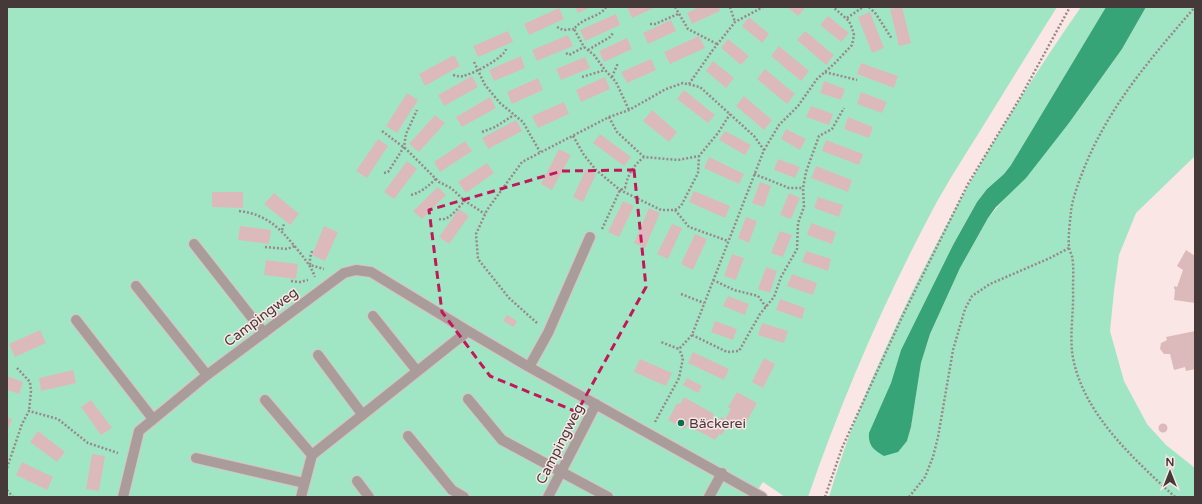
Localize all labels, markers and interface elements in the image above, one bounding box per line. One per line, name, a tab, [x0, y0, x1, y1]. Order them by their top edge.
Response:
street label: Campingweg	[221, 284, 301, 350]
street label: Campingweg	[532, 401, 588, 487]
place label: Bäckerei	[689, 415, 746, 432]
marker: Bäckerei	[676, 418, 686, 428]
north arrow	[1150, 452, 1190, 492]
text: N	[1166, 456, 1174, 469]

